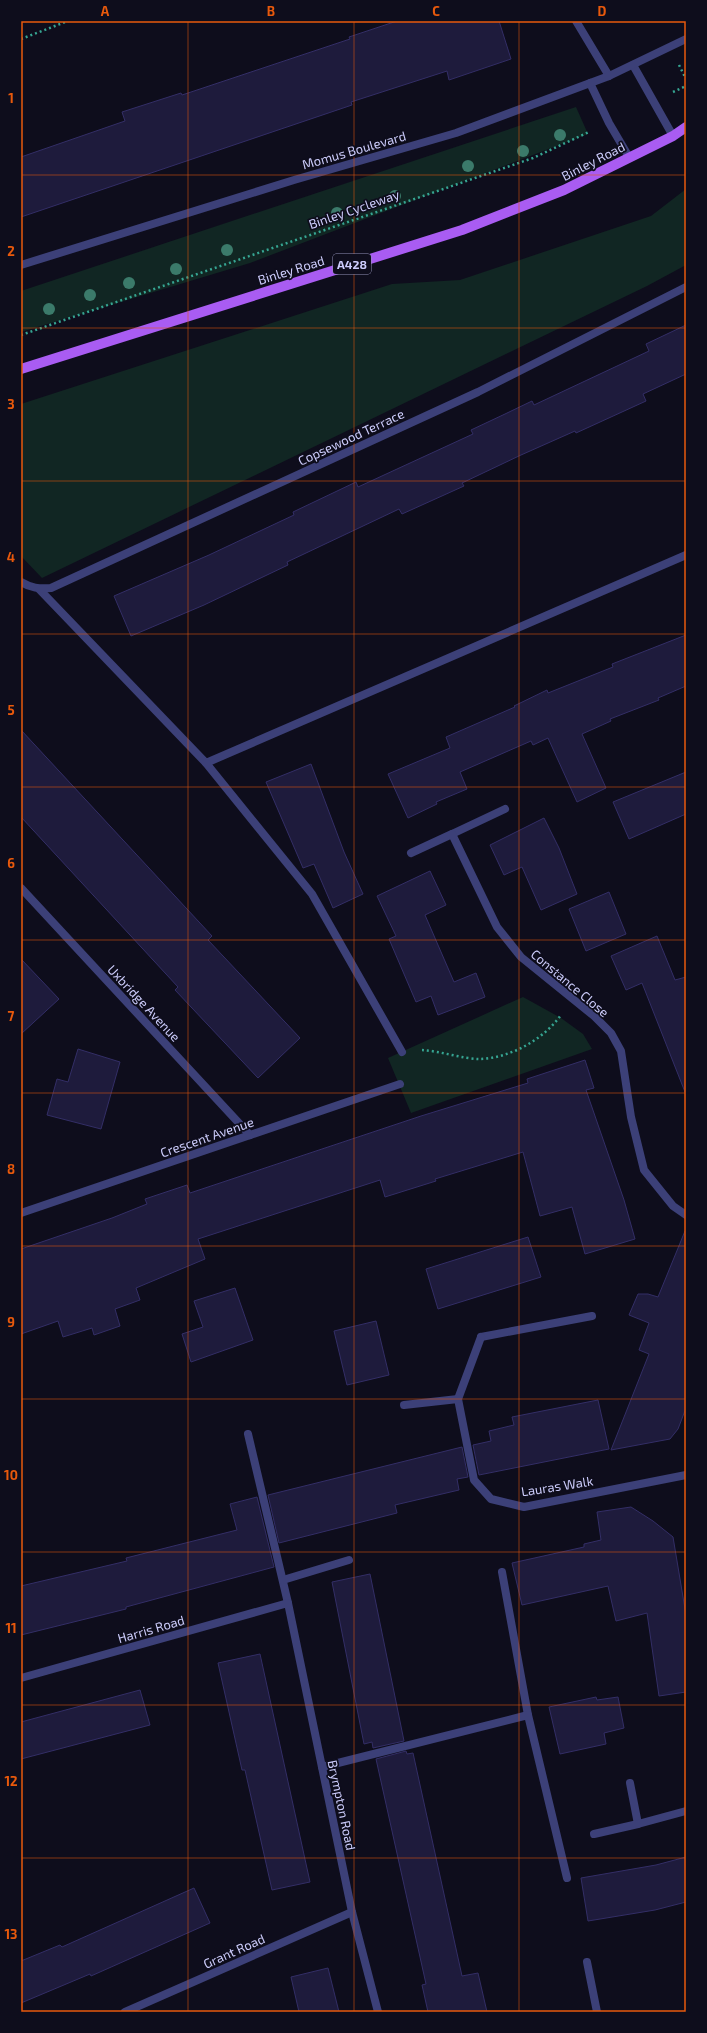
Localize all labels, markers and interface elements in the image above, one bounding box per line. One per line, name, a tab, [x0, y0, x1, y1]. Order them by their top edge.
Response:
text: A	[101, 3, 110, 19]
text: B	[267, 3, 275, 19]
text: C	[432, 3, 440, 19]
text: D	[598, 3, 607, 19]
text: 1	[8, 90, 14, 106]
street label: Momus Boulevard	[300, 128, 408, 172]
street label: Binley Road	[559, 138, 627, 184]
street label: Binley Cycleway	[306, 186, 402, 232]
text: 2	[7, 243, 15, 259]
street label: Binley Road	[256, 252, 326, 288]
road number: A428	[333, 254, 371, 274]
text: 3	[7, 396, 15, 412]
street label: Copsewood Terrace	[295, 405, 407, 469]
text: 4	[7, 549, 15, 565]
text: 5	[7, 702, 15, 718]
text: 6	[7, 855, 15, 871]
street label: Constance Close	[528, 946, 612, 1020]
street label: Uxbridge Avenue	[104, 961, 184, 1045]
text: 7	[8, 1008, 15, 1024]
street label: Crescent Avenue	[158, 1113, 256, 1161]
text: 8	[7, 1161, 15, 1177]
text: 9	[7, 1314, 15, 1330]
text: 10	[4, 1467, 18, 1483]
street label: Lauras Walk	[520, 1472, 595, 1500]
street label: Harris Road	[116, 1612, 186, 1646]
text: 11	[5, 1620, 17, 1636]
street label: Brympton Road	[325, 1758, 359, 1852]
text: 12	[4, 1773, 18, 1789]
text: 13	[5, 1926, 18, 1942]
street label: Grant Road	[201, 1930, 267, 1972]

